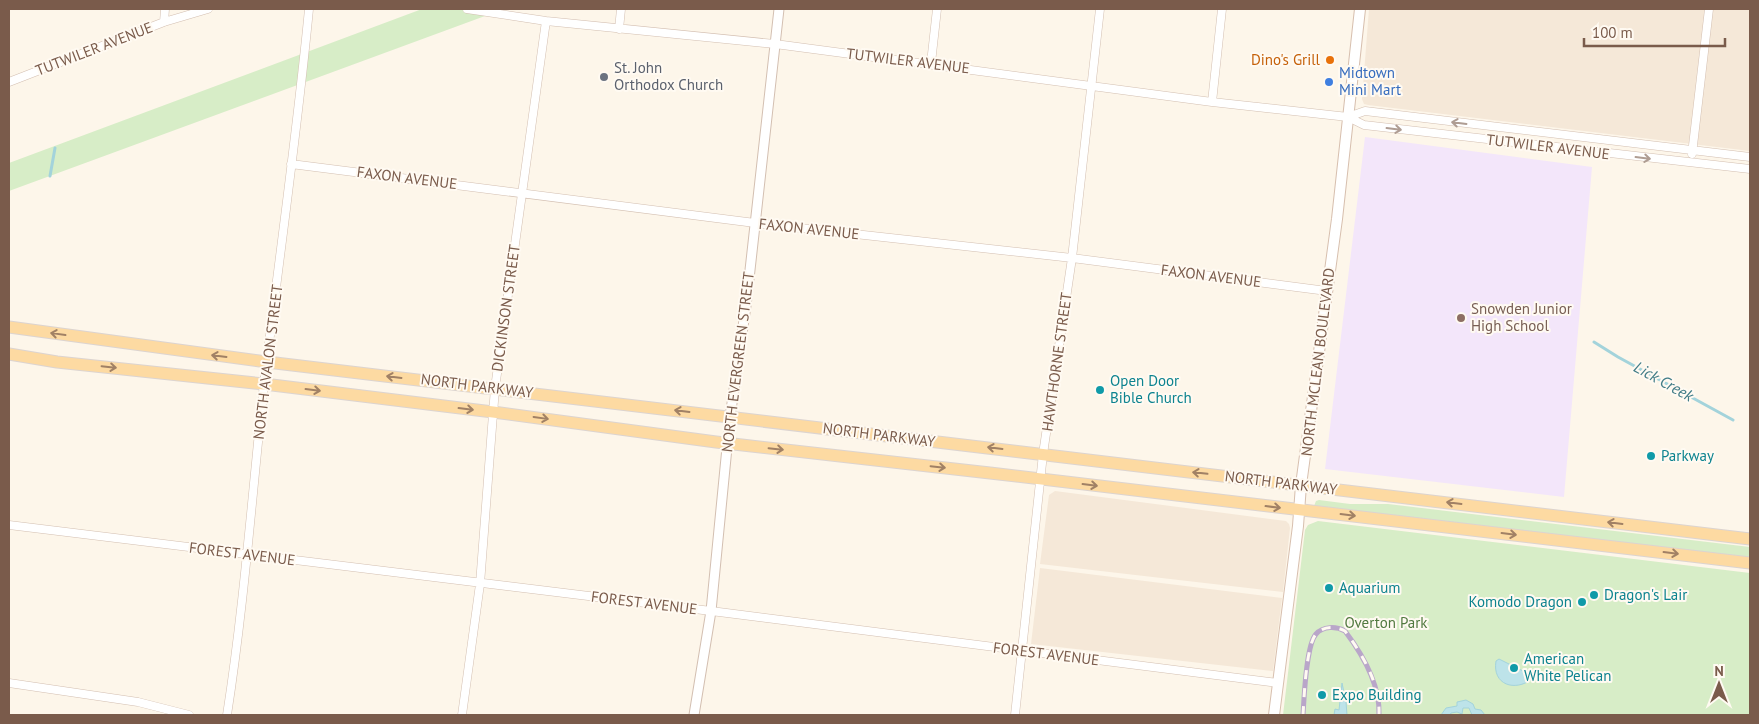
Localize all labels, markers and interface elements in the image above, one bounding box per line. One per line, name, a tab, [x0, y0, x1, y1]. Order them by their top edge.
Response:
scale bar	[1584, 15, 1725, 47]
street label: TUTWILER AVENUE	[33, 17, 155, 80]
text: 100 m	[1592, 23, 1633, 42]
street label: TUTWILER AVENUE	[845, 44, 971, 77]
place label: Dino's Grill	[1251, 50, 1321, 69]
marker: Dino's Grill	[1324, 54, 1336, 66]
place label: St. John Orthodox Church	[614, 58, 723, 94]
place label: Midtown Mini Mart	[1339, 63, 1401, 99]
marker: St. John Orthodox Church	[598, 71, 610, 83]
marker: Midtown Mini Mart	[1323, 76, 1335, 88]
one-way arrow	[1451, 118, 1467, 128]
one-way arrow	[1386, 124, 1402, 134]
street label: TUTWILER AVENUE	[1485, 130, 1611, 163]
one-way arrow	[1634, 153, 1650, 163]
street label: FAXON AVENUE	[356, 162, 458, 193]
street label: FAXON AVENUE	[758, 214, 860, 243]
street label: DICKINSON STREET	[487, 242, 524, 373]
street label: FAXON AVENUE	[1160, 260, 1262, 291]
street label: NORTH MCLEAN BOULEVARD	[1297, 267, 1339, 457]
street label: NORTH EVERGREEN STREET	[717, 270, 758, 453]
street label: NORTH AVALON STREET	[249, 283, 287, 440]
street label: HAWTHORNE STREET	[1037, 291, 1076, 433]
place label: Snowden Junior High School	[1471, 299, 1572, 335]
marker: Snowden Junior High School	[1455, 312, 1467, 324]
one-way arrow	[50, 329, 66, 339]
one-way arrow	[211, 351, 227, 361]
water label: Lick Creek	[1631, 356, 1698, 406]
one-way arrow	[101, 362, 117, 372]
street label: NORTH PARKWAY	[420, 369, 535, 402]
place label: Open Door Bible Church	[1110, 371, 1192, 407]
one-way arrow	[386, 372, 402, 382]
marker: Open Door Bible Church	[1094, 384, 1106, 396]
one-way arrow	[304, 385, 320, 395]
one-way arrow	[458, 404, 474, 414]
one-way arrow	[674, 406, 690, 416]
one-way arrow	[533, 414, 549, 424]
street label: NORTH PARKWAY	[822, 418, 937, 451]
one-way arrow	[987, 443, 1003, 453]
one-way arrow	[768, 444, 784, 454]
place label: Parkway	[1661, 446, 1714, 465]
marker: Parkway	[1645, 450, 1657, 462]
one-way arrow	[929, 462, 945, 472]
street label: NORTH PARKWAY	[1224, 466, 1339, 499]
one-way arrow	[1193, 469, 1209, 478]
one-way arrow	[1082, 480, 1098, 490]
one-way arrow	[1446, 498, 1462, 508]
one-way arrow	[1265, 502, 1281, 512]
one-way arrow	[1340, 510, 1356, 520]
one-way arrow	[1607, 518, 1623, 528]
one-way arrow	[1501, 529, 1517, 539]
street label: FOREST AVENUE	[188, 538, 296, 569]
one-way arrow	[1662, 548, 1678, 558]
place label: Aquarium	[1339, 578, 1401, 597]
marker: Aquarium	[1323, 582, 1335, 594]
place label: Dragon's Lair	[1604, 585, 1687, 604]
street label: FOREST AVENUE	[590, 587, 698, 618]
marker: Dragon's Lair	[1588, 589, 1600, 601]
place label: Komodo Dragon	[1469, 592, 1572, 611]
marker: Komodo Dragon	[1576, 596, 1588, 608]
park label: Overton Park	[1344, 613, 1428, 632]
street label: FOREST AVENUE	[992, 638, 1100, 669]
place label: American White Pelican	[1524, 649, 1611, 685]
north arrow	[1694, 659, 1744, 709]
marker: American White Pelican	[1508, 662, 1520, 674]
text: N	[1714, 662, 1724, 680]
place label: Expo Building	[1332, 685, 1422, 704]
marker: Expo Building	[1316, 689, 1328, 701]

